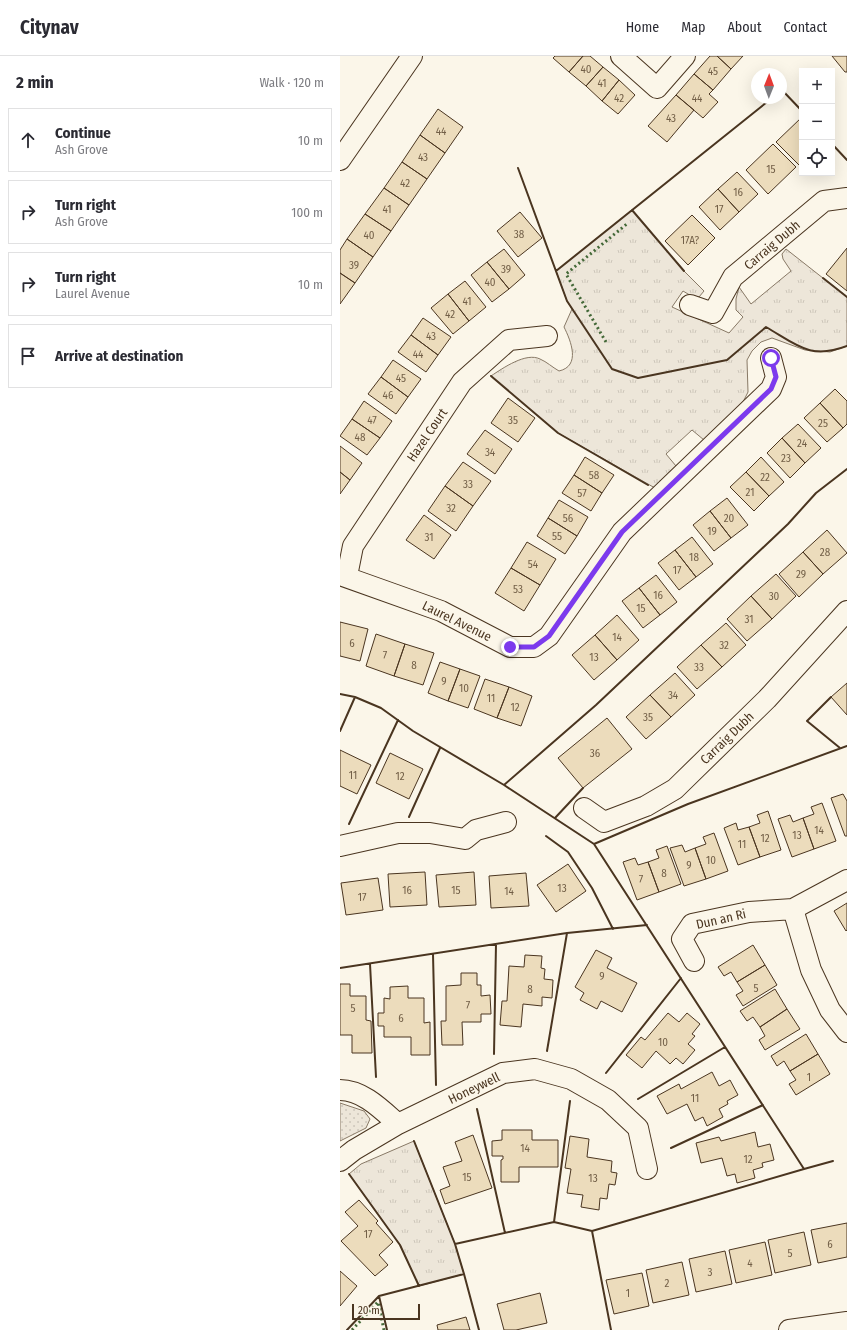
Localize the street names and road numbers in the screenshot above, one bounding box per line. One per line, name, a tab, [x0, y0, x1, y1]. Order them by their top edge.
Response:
street label: Carraig Dubh	[741, 217, 803, 273]
street label: Hazel Court	[404, 405, 451, 464]
street label: Laurel Avenue	[420, 598, 494, 644]
street label: Carraig Dubh	[697, 709, 757, 767]
street label: Dun an Ri	[695, 906, 747, 932]
street label: Honeywell	[446, 1069, 503, 1107]

